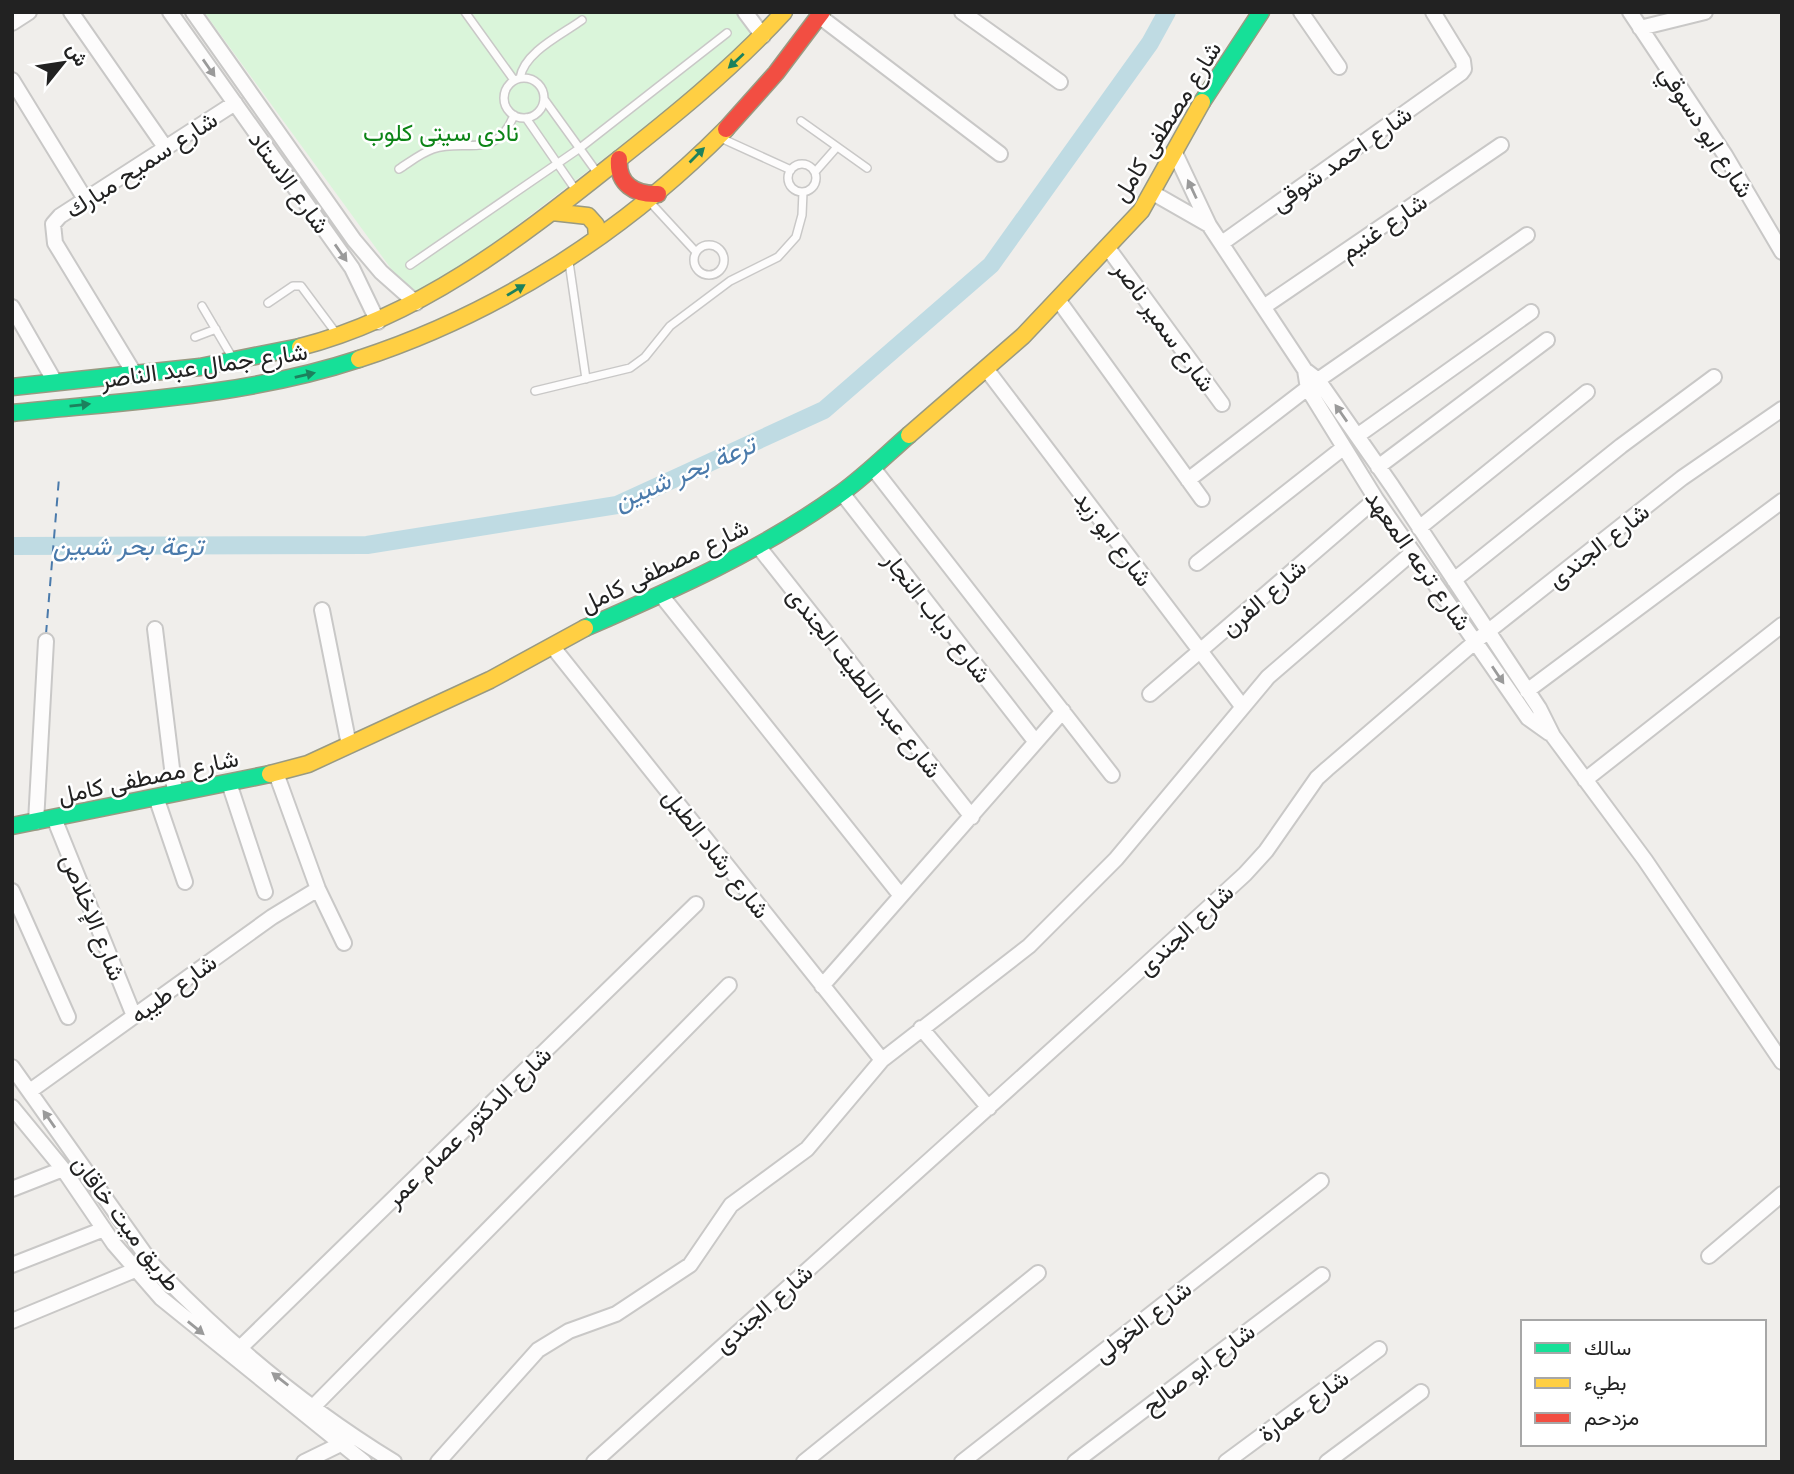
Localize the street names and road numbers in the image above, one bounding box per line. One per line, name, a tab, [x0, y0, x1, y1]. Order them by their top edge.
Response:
street label: شارع مصطفى كامل	[1105, 35, 1229, 208]
street label: شارع ابو دسوقي	[1649, 59, 1761, 206]
street label: شارع احمد شوقى	[1265, 98, 1418, 219]
street label: شارع سميح مبارك	[59, 104, 224, 227]
street label: شارع الاستاد	[241, 125, 337, 240]
street label: شارع غنيم	[1334, 186, 1434, 268]
street label: شارع سمير ناصر	[1105, 254, 1223, 399]
street label: شارع جمال عبد الناصر	[98, 336, 310, 396]
street label: شارع ابو زيد	[1067, 484, 1160, 593]
street label: شارع ترعه المعهد	[1358, 484, 1479, 637]
street label: شارع الجندى	[1541, 496, 1656, 596]
street label: شارع مصطفى كامل	[575, 511, 754, 621]
street label: شارع دياب النجار	[875, 545, 999, 690]
street label: شارع الفرن	[1214, 552, 1313, 644]
street label: شارع عبد اللطيف الجندى	[779, 580, 949, 785]
street label: شارع مصطفى كامل	[55, 742, 241, 812]
street label: شارع رشاد الطبل	[655, 782, 777, 925]
street label: شارع الإخلاص	[53, 849, 133, 986]
street label: شارع الجندى	[1130, 877, 1241, 983]
street label: شارع طيبه	[124, 947, 223, 1031]
street label: شارع الدكتور عصام عمر	[378, 1039, 559, 1215]
street label: طريق ميت خاقان	[65, 1149, 188, 1298]
street label: شارع الجندى	[707, 1257, 820, 1361]
street label: شارع الخولى	[1087, 1273, 1198, 1370]
street label: شارع ابو صالح	[1136, 1316, 1262, 1423]
street label: شارع عمارة	[1252, 1362, 1355, 1449]

